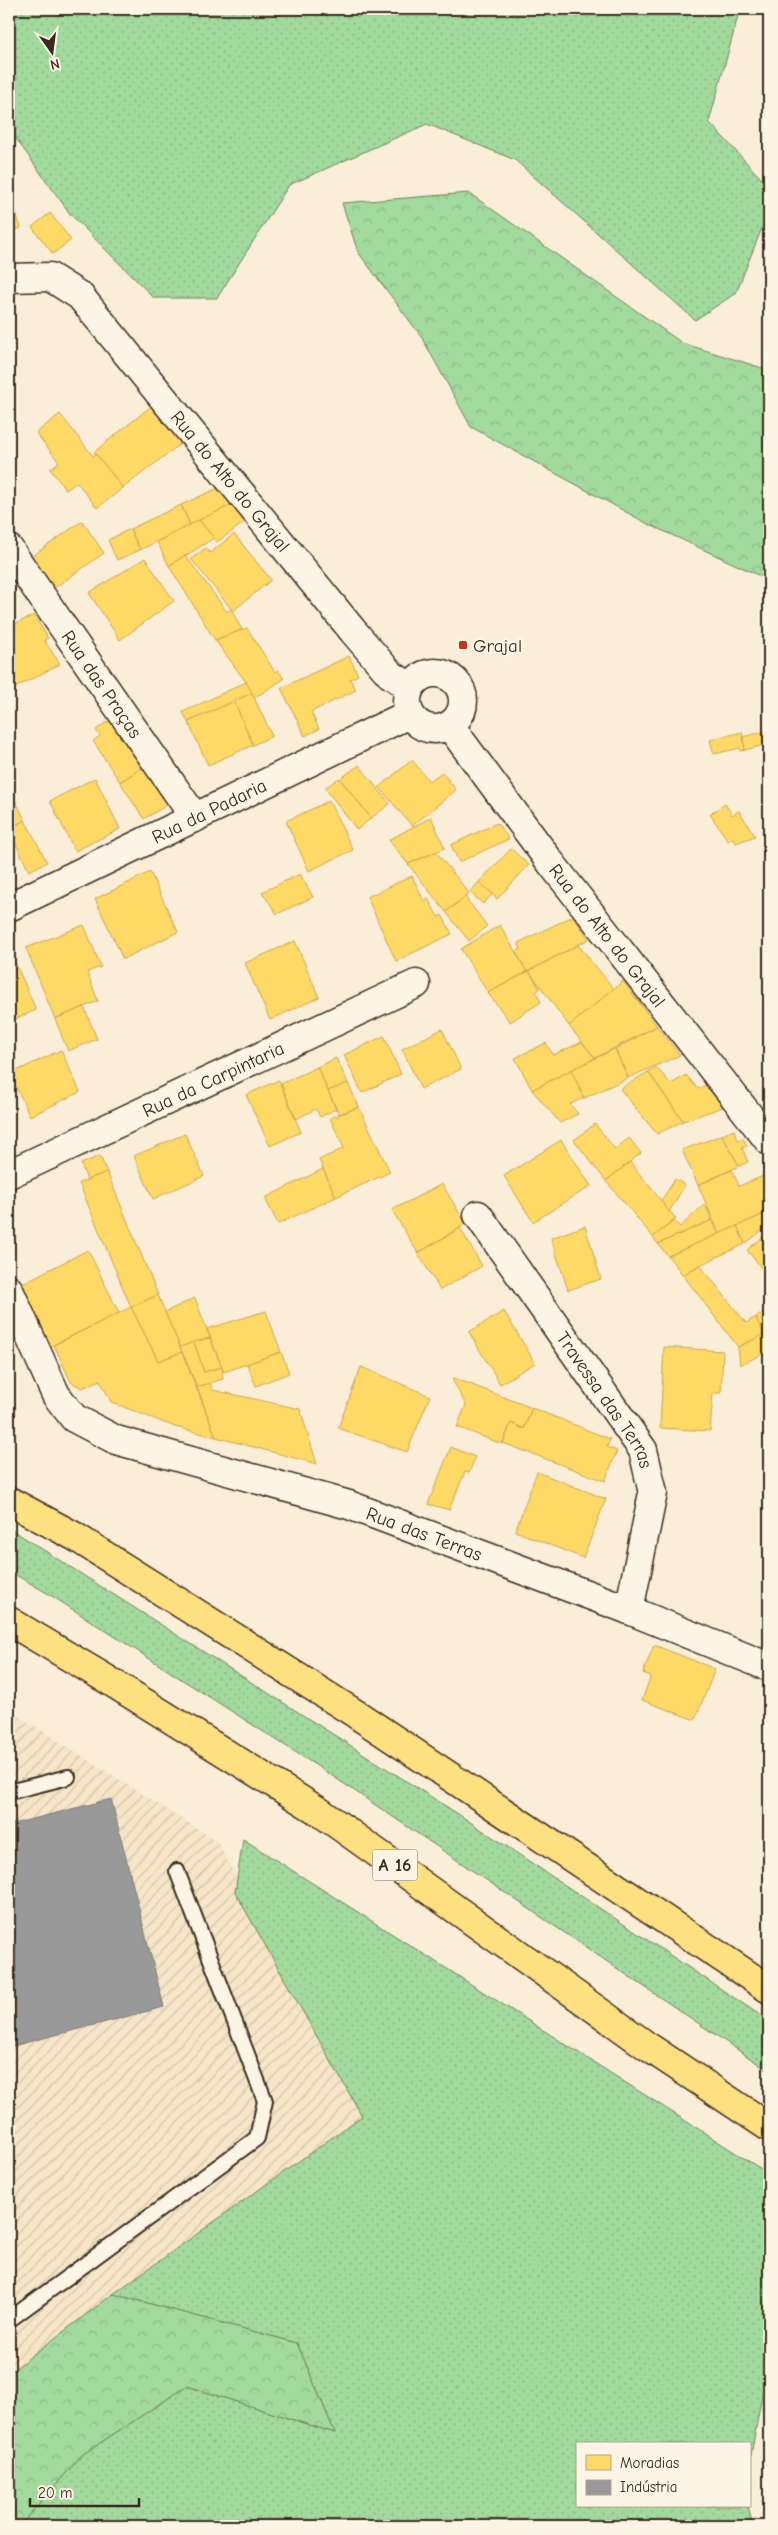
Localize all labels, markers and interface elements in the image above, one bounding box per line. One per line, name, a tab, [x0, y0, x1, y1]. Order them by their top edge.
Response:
north arrow	[28, 28, 78, 78]
text: N	[49, 55, 62, 73]
street label: Rua do Alto do Grajal	[166, 406, 294, 557]
street label: Rua das Praças	[57, 626, 146, 743]
place label: Grajal	[473, 635, 522, 657]
marker: Grajal	[457, 639, 469, 651]
street label: Rua da Padaria	[148, 774, 270, 848]
street label: Rua do Alto do Grajal	[544, 860, 670, 1012]
street label: Rua da Carpintaria	[139, 1037, 288, 1122]
street label: Travessa das Terras	[551, 1328, 657, 1470]
street label: Rua das Terras	[363, 1503, 485, 1566]
road number: A 16	[372, 1850, 418, 1880]
legend	[576, 2442, 750, 2508]
text: Moradias	[620, 2454, 679, 2472]
scale bar	[30, 2475, 139, 2507]
text: Indústria	[620, 2478, 677, 2496]
text: 20 m	[38, 2484, 72, 2502]

